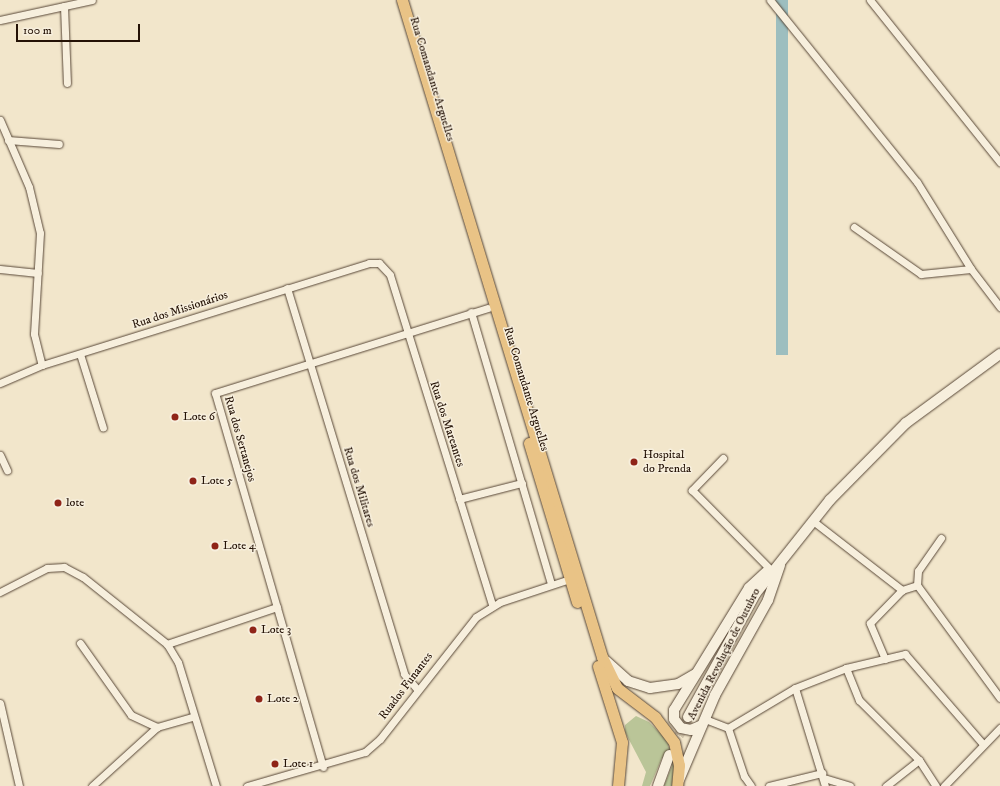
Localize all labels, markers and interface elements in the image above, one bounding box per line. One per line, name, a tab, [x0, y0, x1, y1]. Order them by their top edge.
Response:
street label: Rua Comandante Arguelles	[406, 15, 458, 143]
scale bar	[18, 16, 142, 42]
text: 100 m	[23, 23, 52, 38]
street label: Rua dos Missionários	[130, 288, 230, 332]
street label: Rua Comandante Arguelles	[500, 325, 552, 453]
street label: Rua dos Mareantes	[426, 379, 468, 469]
street label: Rua dos Sertanejos	[221, 395, 259, 483]
place label: Lote 6	[183, 410, 215, 424]
marker: Lote 6	[170, 412, 180, 422]
street label: Rua dos Militares	[340, 445, 378, 529]
place label: Hospital do Prenda	[643, 448, 691, 476]
marker: Hospital do Prenda	[628, 456, 640, 468]
place label: Lote 5	[201, 474, 233, 488]
marker: Lote 5	[188, 476, 198, 486]
place label: lote	[66, 496, 84, 510]
marker: lote	[53, 498, 63, 508]
place label: Lote 4	[223, 539, 256, 553]
marker: Lote 4	[210, 541, 220, 551]
street label: Avenida Revolução de Outubro	[684, 586, 764, 722]
place label: Lote 3	[261, 623, 291, 637]
marker: Lote 3	[248, 625, 258, 635]
street label: Ruados Funantes	[376, 650, 436, 722]
place label: Lote 2	[267, 692, 299, 706]
marker: Lote 2	[254, 694, 264, 704]
place label: Lote 1	[283, 757, 313, 771]
marker: Lote 1	[270, 759, 280, 769]

